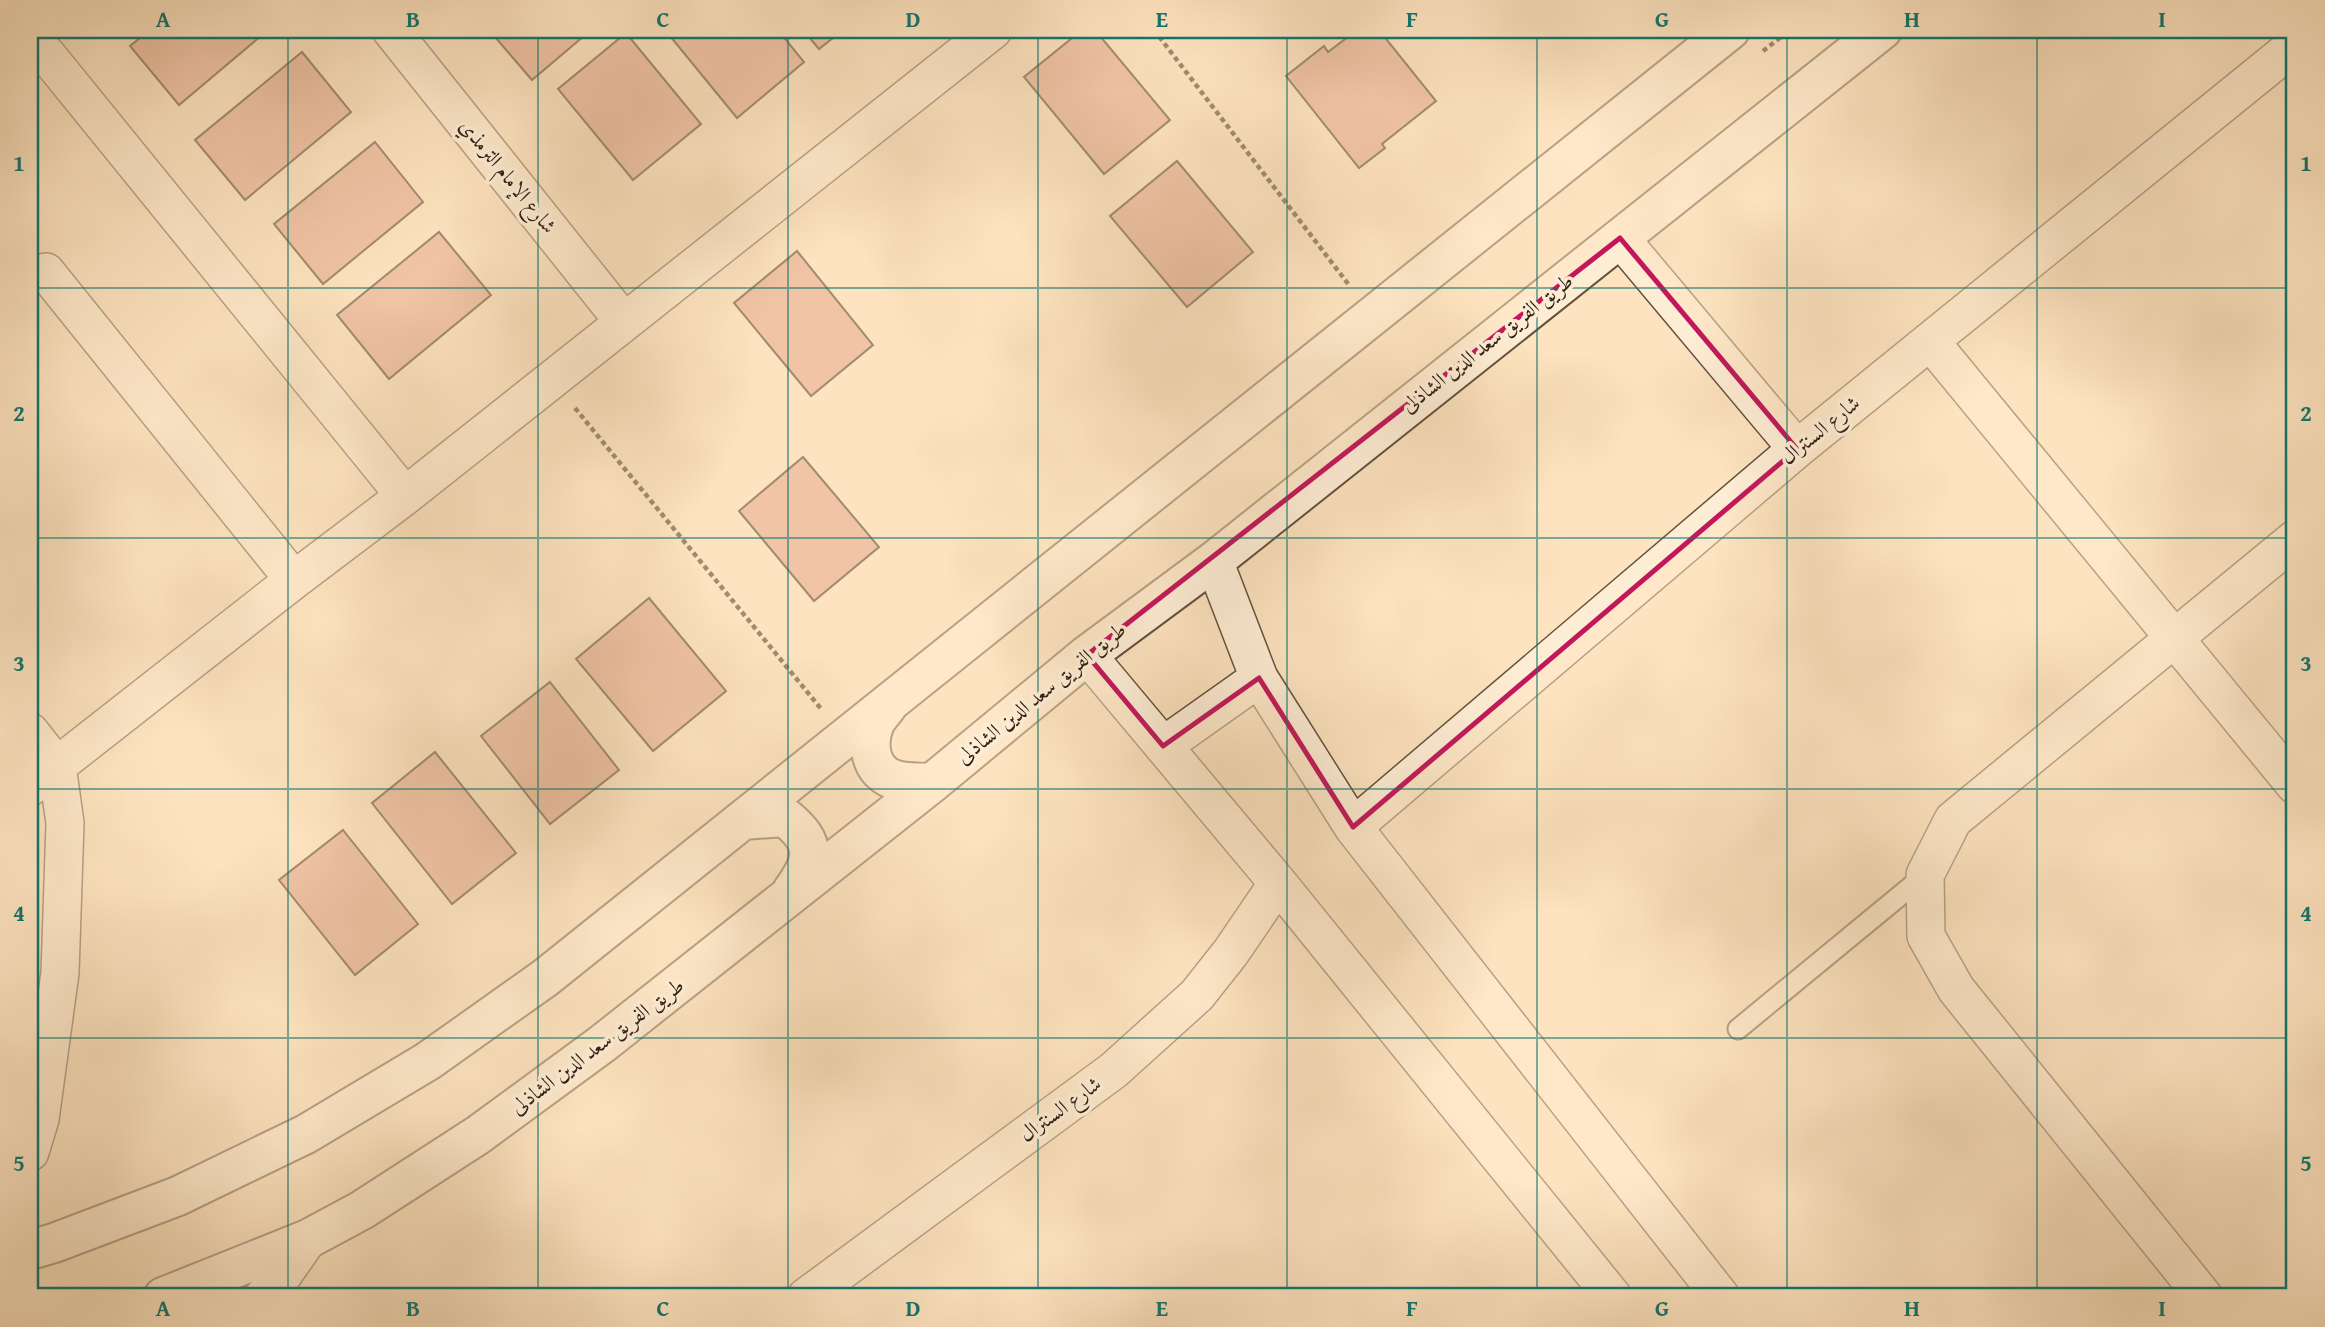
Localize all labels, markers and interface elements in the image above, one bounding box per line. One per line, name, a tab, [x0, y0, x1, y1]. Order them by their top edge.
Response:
text: A	[156, 2, 171, 35]
text: B	[406, 2, 420, 35]
text: C	[656, 2, 670, 35]
text: D	[906, 2, 921, 35]
text: E	[1156, 2, 1168, 35]
text: F	[1406, 2, 1418, 35]
text: G	[1655, 2, 1669, 35]
text: H	[1904, 2, 1920, 35]
text: I	[2158, 2, 2166, 35]
street label: شارع الإمام الترمذي	[450, 111, 565, 242]
text: 1	[13, 146, 25, 179]
text: 1	[2300, 146, 2312, 179]
street label: طريق الفريق سعد الدين الشاذلى	[1394, 265, 1579, 420]
street label: شارع السنترال	[1773, 388, 1868, 474]
text: 2	[13, 396, 25, 429]
text: 2	[2300, 396, 2312, 429]
street label: طريق الفريق سعد الدين الشاذلى	[949, 614, 1133, 771]
text: 3	[13, 646, 25, 679]
text: 3	[2300, 646, 2312, 679]
text: 4	[13, 896, 25, 929]
text: 4	[2300, 896, 2312, 929]
street label: طريق الفريق سعد الدين الشاذلى	[503, 970, 690, 1122]
street label: شارع السنترال	[1012, 1068, 1109, 1152]
text: 5	[13, 1146, 25, 1179]
text: 5	[2300, 1146, 2312, 1179]
text: A	[156, 1291, 171, 1324]
text: B	[406, 1291, 420, 1324]
text: C	[656, 1291, 670, 1324]
text: D	[906, 1291, 921, 1324]
text: E	[1156, 1291, 1168, 1324]
text: F	[1406, 1291, 1418, 1324]
text: G	[1655, 1291, 1669, 1324]
text: H	[1904, 1291, 1920, 1324]
text: I	[2158, 1291, 2166, 1324]

